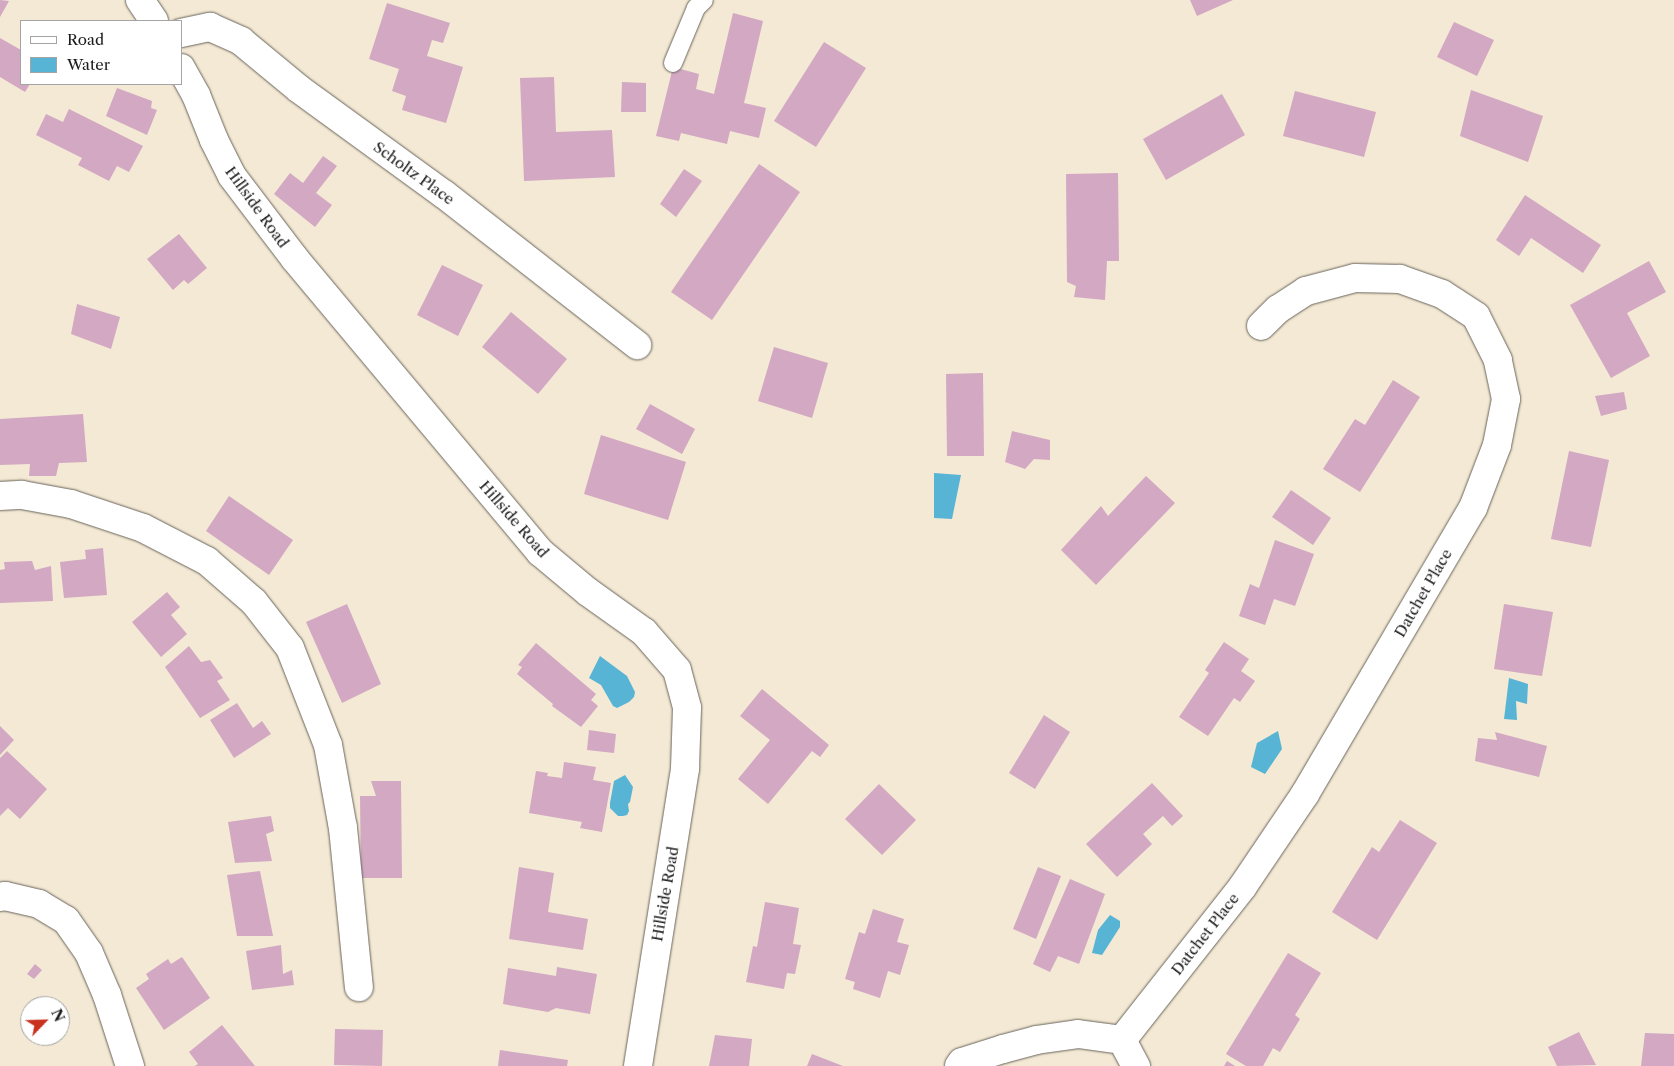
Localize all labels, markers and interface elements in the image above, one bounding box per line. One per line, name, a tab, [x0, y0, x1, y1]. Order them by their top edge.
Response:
legend	[20, 20, 182, 85]
text: Road	[67, 30, 104, 49]
text: Water	[67, 55, 110, 74]
street label: Scholtz Place	[370, 138, 458, 208]
street label: Hillside Road	[221, 163, 293, 251]
street label: Hillside Road	[476, 477, 552, 561]
street label: Datchet Place	[1390, 546, 1456, 640]
street label: Hillside Road	[648, 845, 682, 943]
street label: Datchet Place	[1167, 889, 1243, 979]
north arrow	[20, 996, 70, 1046]
text: N	[47, 1006, 68, 1025]

